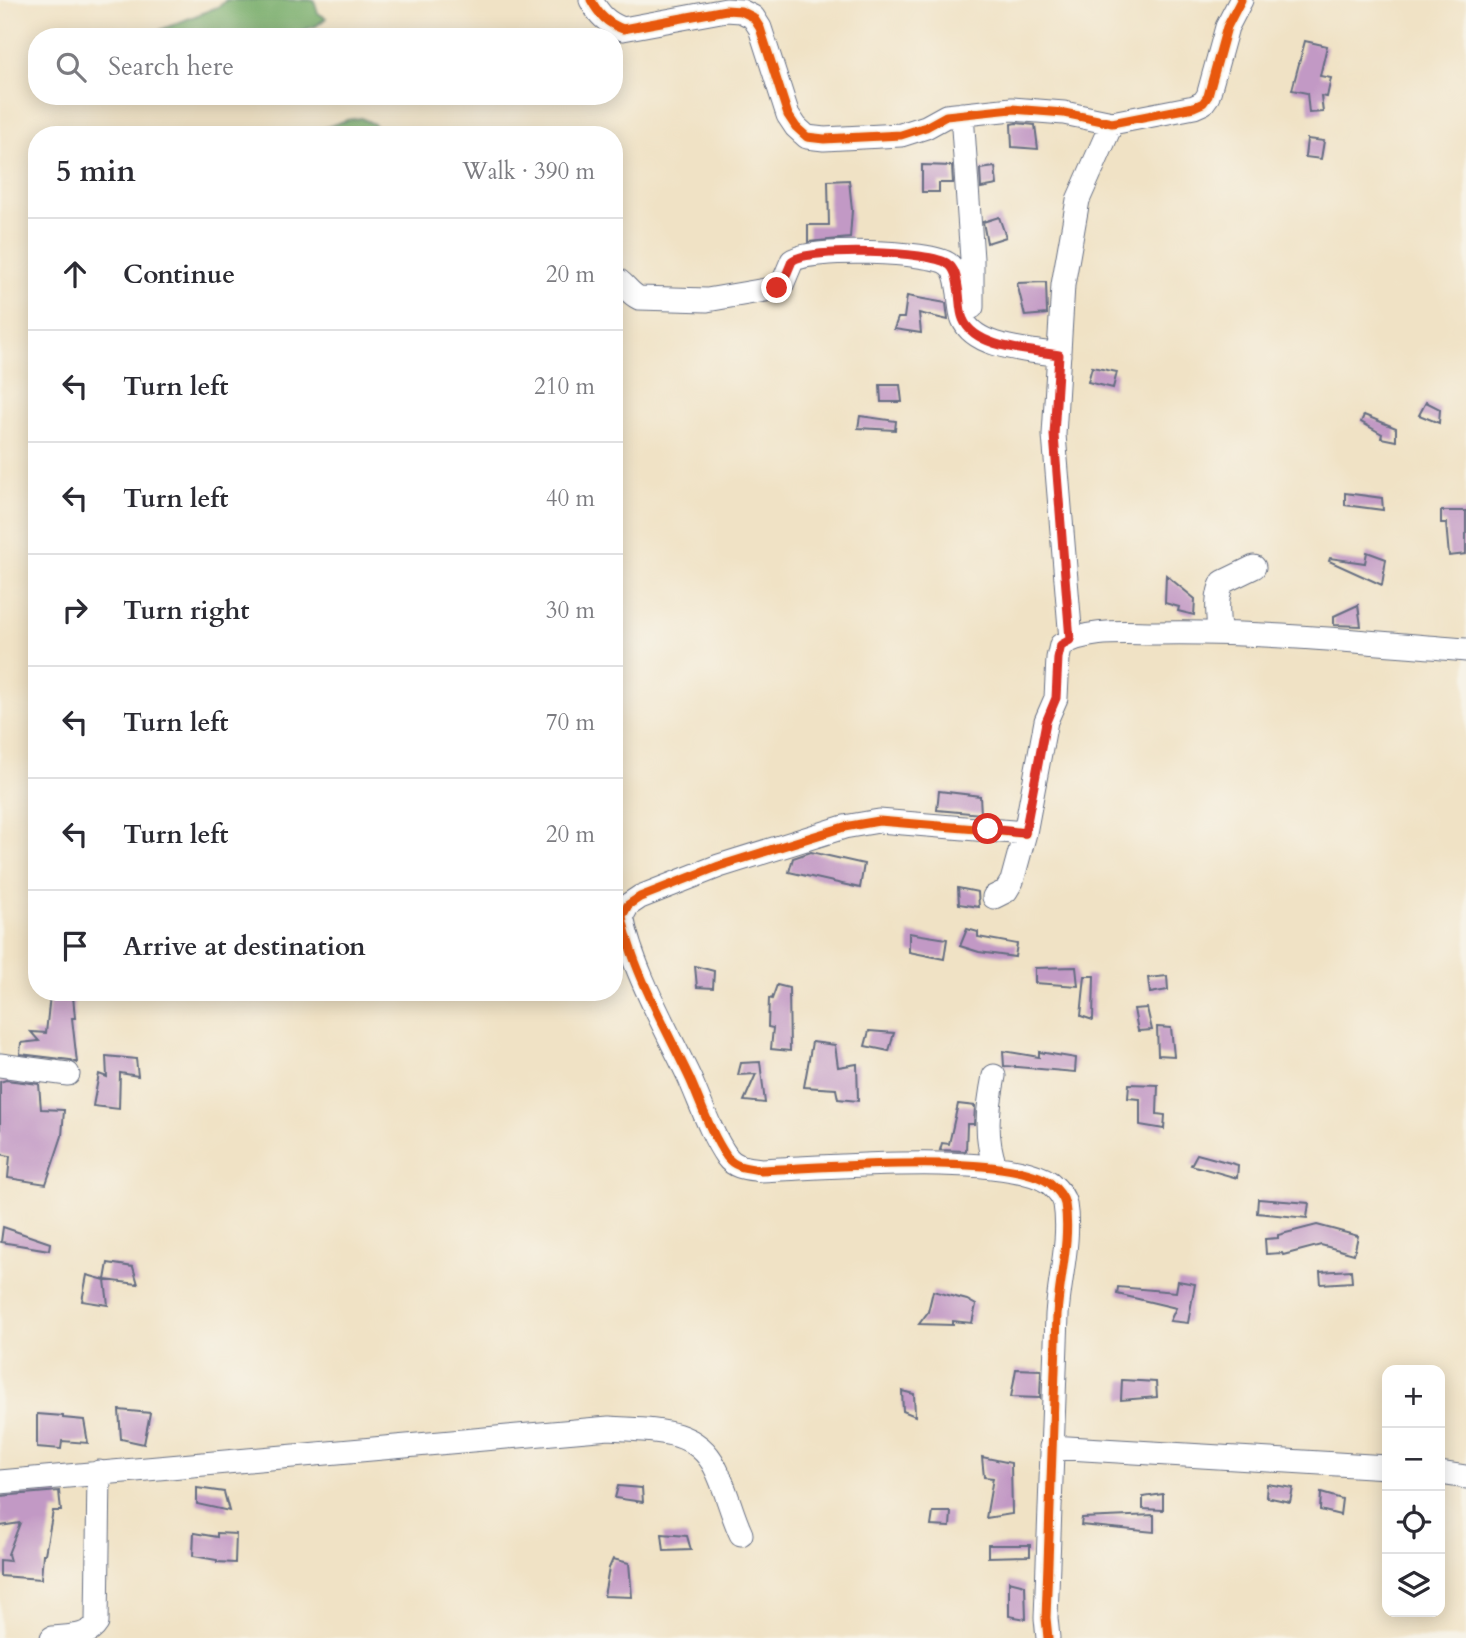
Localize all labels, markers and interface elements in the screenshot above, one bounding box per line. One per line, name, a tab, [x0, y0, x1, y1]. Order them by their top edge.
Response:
search box	[28, 28, 623, 105]
icon: search	[52, 48, 90, 86]
text: Search here	[108, 49, 234, 84]
text: 5 min	[56, 151, 136, 192]
text: Walk · 390 m	[462, 156, 595, 187]
icon: ahead	[56, 255, 94, 293]
text: Continue	[123, 257, 235, 292]
text: 20 m	[546, 259, 595, 290]
route end	[761, 272, 792, 303]
icon: left	[56, 367, 94, 405]
text: Turn left	[123, 369, 228, 404]
text: 210 m	[534, 371, 595, 402]
icon: left	[56, 479, 94, 517]
text: Turn left	[123, 481, 228, 516]
text: 40 m	[546, 483, 595, 514]
icon: right	[56, 591, 94, 629]
text: Turn right	[123, 593, 250, 628]
text: 30 m	[546, 595, 595, 626]
icon: left	[56, 703, 94, 741]
text: Turn left	[123, 705, 228, 740]
text: 70 m	[546, 707, 595, 738]
route start	[972, 813, 1003, 844]
icon: left	[56, 815, 94, 853]
text: Turn left	[123, 817, 228, 852]
text: 20 m	[546, 819, 595, 850]
icon: arrive	[56, 927, 94, 965]
text: Arrive at destination	[123, 929, 366, 964]
map controls	[1382, 1365, 1445, 1617]
button: +	[1382, 1365, 1445, 1428]
button: −	[1382, 1428, 1445, 1491]
button: locate	[1382, 1491, 1445, 1554]
button: layers	[1382, 1554, 1445, 1617]

